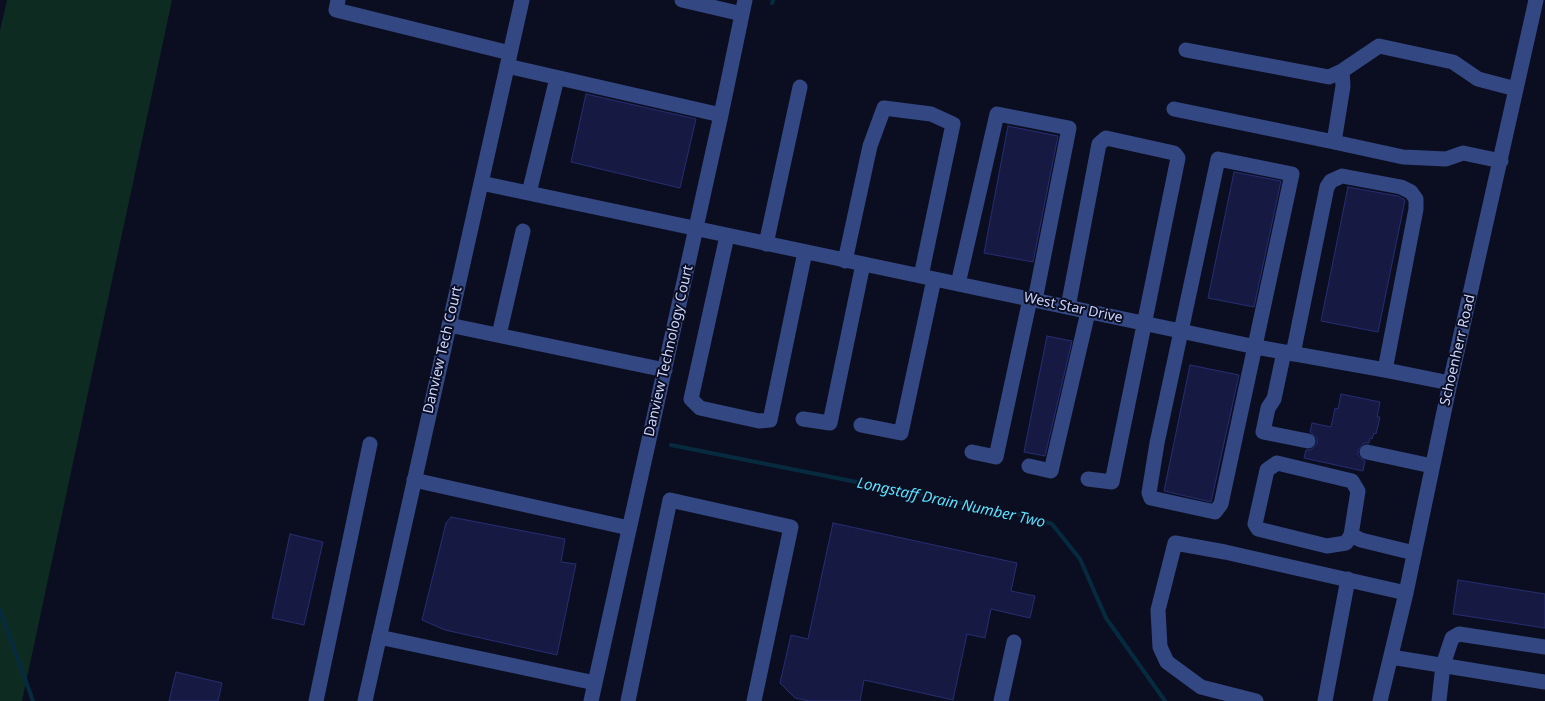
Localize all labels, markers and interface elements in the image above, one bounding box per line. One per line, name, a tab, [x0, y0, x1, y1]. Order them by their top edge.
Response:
street label: Danview Technology Court	[641, 264, 697, 438]
street label: Danview Tech Court	[420, 285, 466, 415]
street label: West Star Drive	[1022, 289, 1124, 327]
street label: Schoenherr Road	[1437, 293, 1479, 407]
water label: Longstaff Drain Number Two	[855, 474, 1047, 532]

